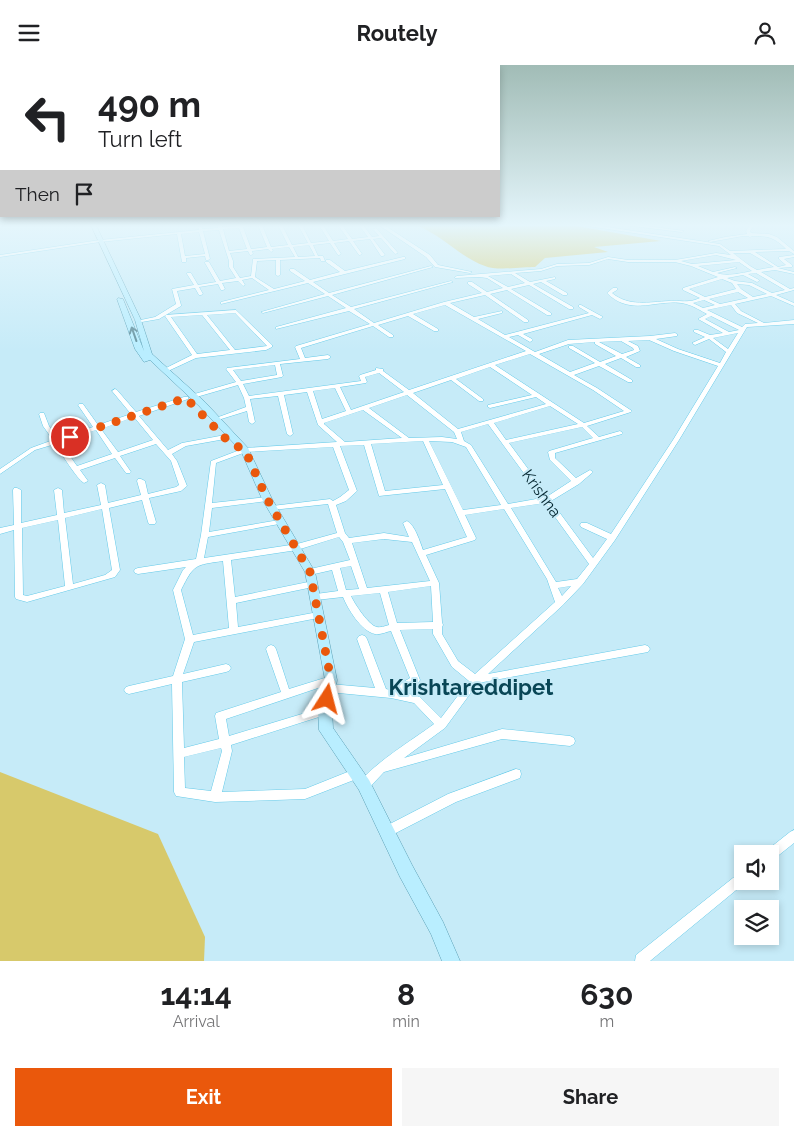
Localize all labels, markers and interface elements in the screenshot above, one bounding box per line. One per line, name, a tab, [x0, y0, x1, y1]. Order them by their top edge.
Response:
icon: menu	[15, 19, 43, 47]
icon: person	[751, 19, 779, 47]
text: Routely	[356, 20, 438, 46]
text: 490 m	[98, 84, 201, 125]
icon: left	[15, 85, 80, 150]
text: Turn left	[98, 126, 182, 152]
icon: arrive	[70, 180, 98, 208]
text: Then	[15, 183, 60, 205]
one-way arrow	[129, 327, 138, 342]
pin	[49, 416, 91, 458]
icon: arrive	[56, 423, 84, 451]
street label: Krishna	[518, 466, 565, 521]
position arrow	[300, 672, 352, 724]
district label: Krishtareddipet	[388, 674, 554, 700]
map controls	[734, 845, 779, 945]
button: sound	[734, 845, 779, 890]
button: layers	[734, 900, 779, 945]
text: 14:14	[160, 977, 232, 1012]
text: 8	[397, 977, 415, 1012]
text: 630	[580, 977, 634, 1012]
text: Arrival	[173, 1012, 220, 1031]
text: min	[392, 1012, 420, 1031]
text: m	[600, 1012, 614, 1031]
button: Exit	[15, 1068, 392, 1126]
button: Share	[402, 1068, 779, 1126]

